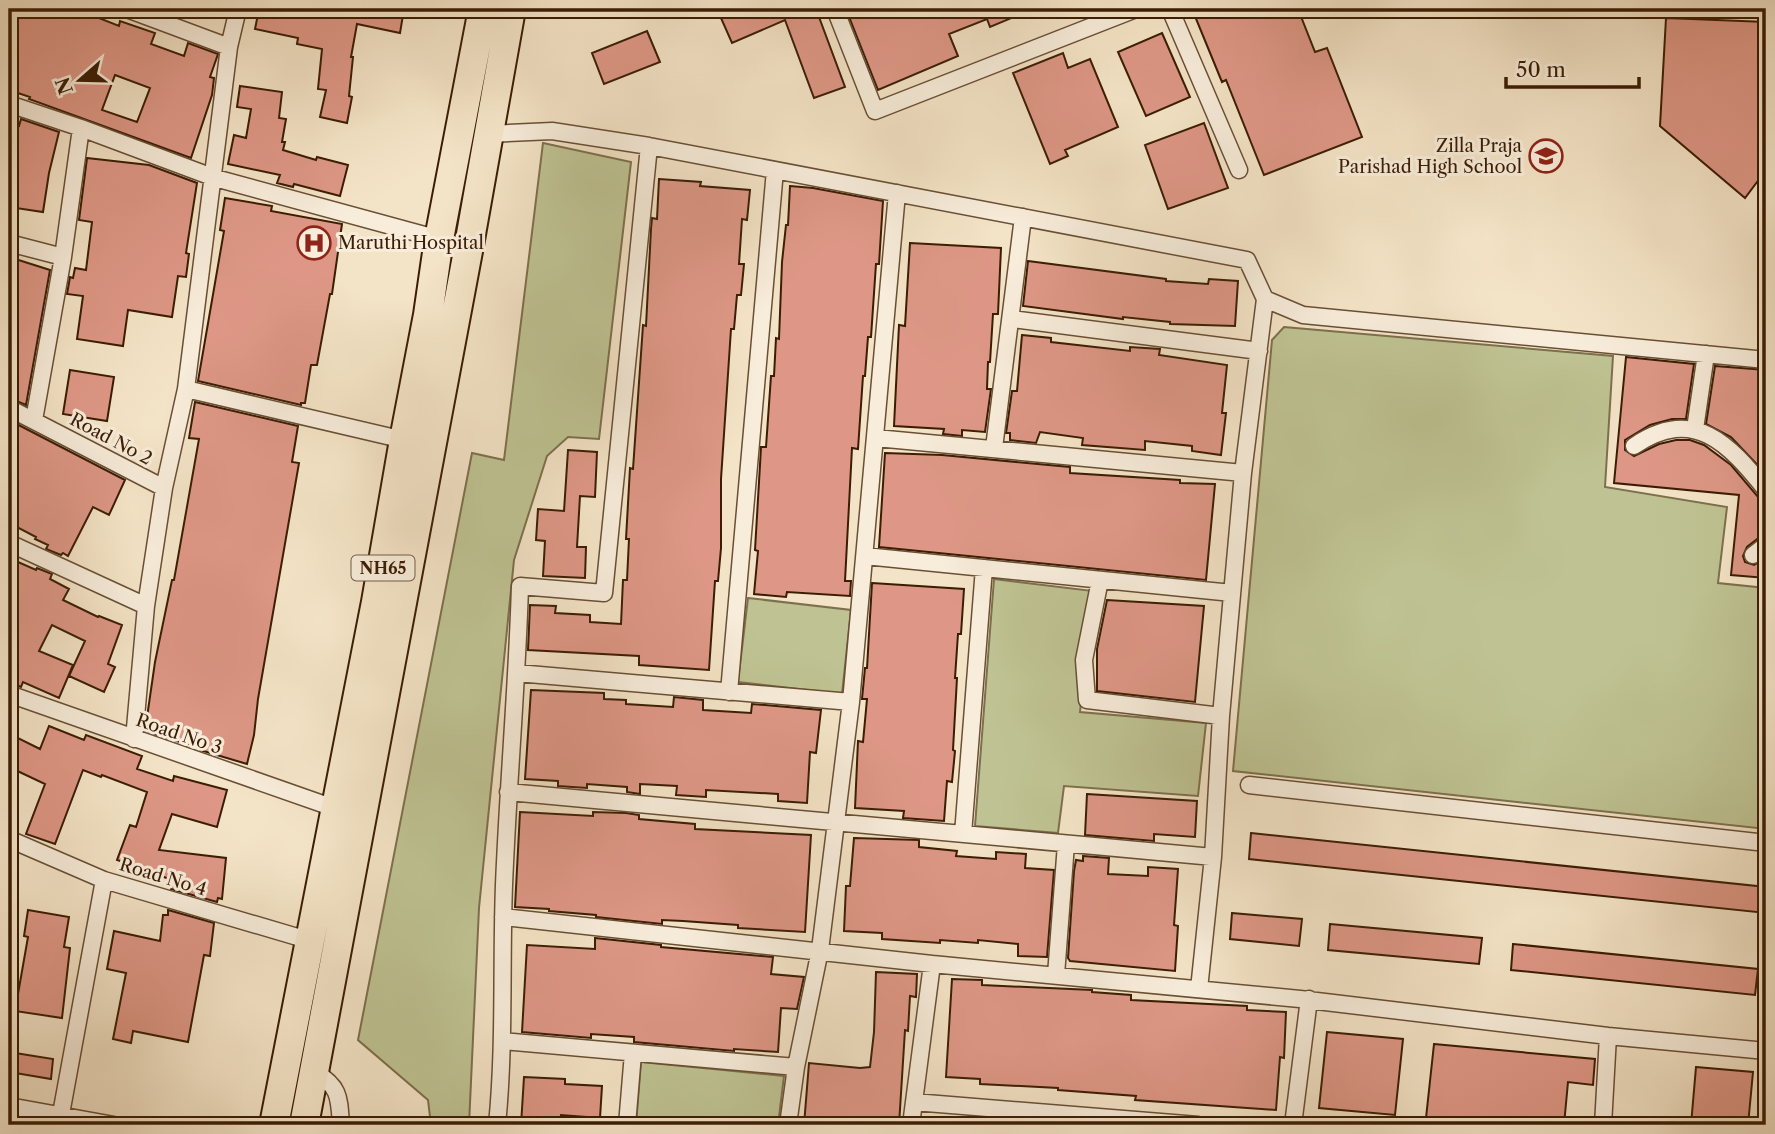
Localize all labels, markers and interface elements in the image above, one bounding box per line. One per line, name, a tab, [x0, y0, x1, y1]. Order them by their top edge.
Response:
north arrow	[46, 46, 116, 116]
scale bar	[1506, 46, 1638, 90]
text: 50 m	[1516, 57, 1566, 82]
text: N	[51, 74, 78, 97]
place label: Zilla Praja Parishad High School	[1338, 135, 1523, 178]
school or university icon: Zilla Praja Parishad High School	[1527, 137, 1565, 175]
hospital icon: Maruthi Hospital	[295, 224, 333, 262]
place label: Maruthi Hospital	[338, 232, 484, 254]
street label: Road No 2	[66, 408, 156, 470]
road number: NH65	[352, 555, 414, 580]
street label: Road No 3	[133, 709, 225, 759]
street label: Road No 4	[117, 853, 209, 901]

